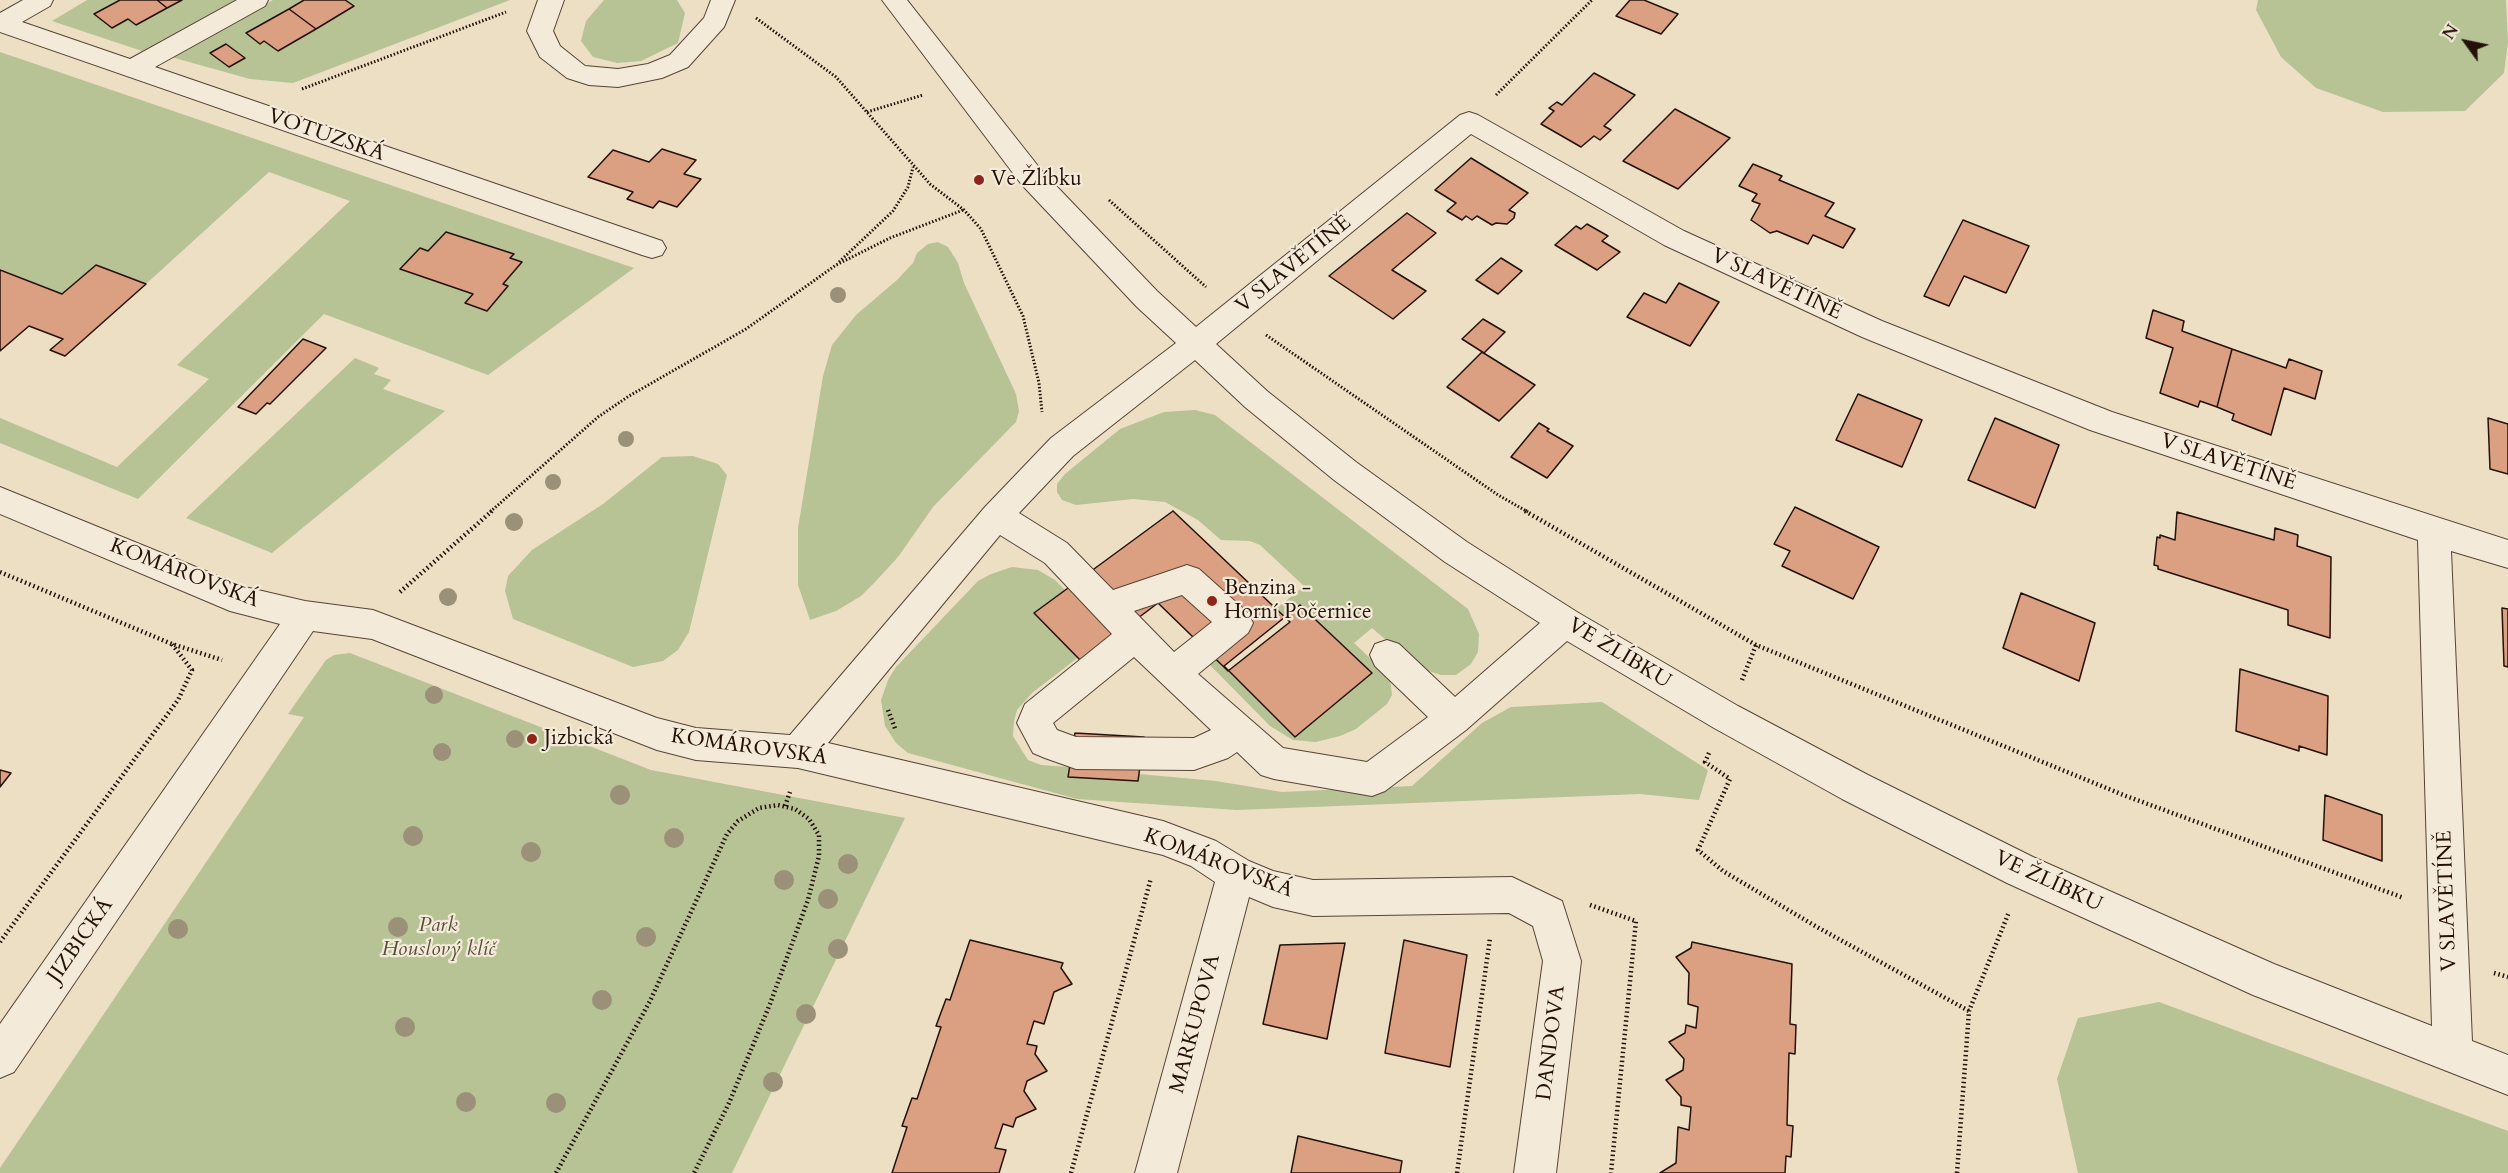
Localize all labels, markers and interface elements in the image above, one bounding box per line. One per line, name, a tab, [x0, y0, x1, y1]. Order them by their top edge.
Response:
north arrow	[2436, 12, 2496, 72]
text: N	[2438, 20, 2464, 44]
street label: VOTUZSKÁ	[264, 104, 388, 168]
place label: Ve Žlíbku	[991, 167, 1082, 193]
marker: Ve Žlíbku	[972, 173, 986, 187]
street label: V SLAVĚTÍNĚ	[1231, 211, 1357, 319]
street label: V SLAVĚTÍNĚ	[1707, 244, 1845, 326]
street label: V SLAVĚTÍNĚ	[2157, 429, 2299, 497]
street label: KOMÁROVSKÁ	[106, 534, 262, 614]
place label: Benzina - Horní Počernice	[1224, 576, 1372, 626]
marker: Benzina - Horní Počernice	[1205, 594, 1219, 608]
street label: VE ŽLÍBKU	[1563, 613, 1675, 695]
street label: KOMÁROVSKÁ	[669, 725, 829, 771]
place label: Jizbická	[544, 726, 613, 752]
marker: Jizbická	[525, 732, 539, 746]
street label: KOMÁROVSKÁ	[1140, 824, 1296, 904]
street label: V SLAVĚTÍNĚ	[2433, 830, 2463, 972]
street label: VE ŽLÍBKU	[1990, 846, 2106, 918]
street label: JIZBICKÁ	[43, 894, 119, 988]
park label: Park Houslový klíč	[382, 913, 494, 963]
street label: MARKUPOVA	[1165, 952, 1227, 1096]
street label: DANDOVA	[1532, 984, 1572, 1102]

